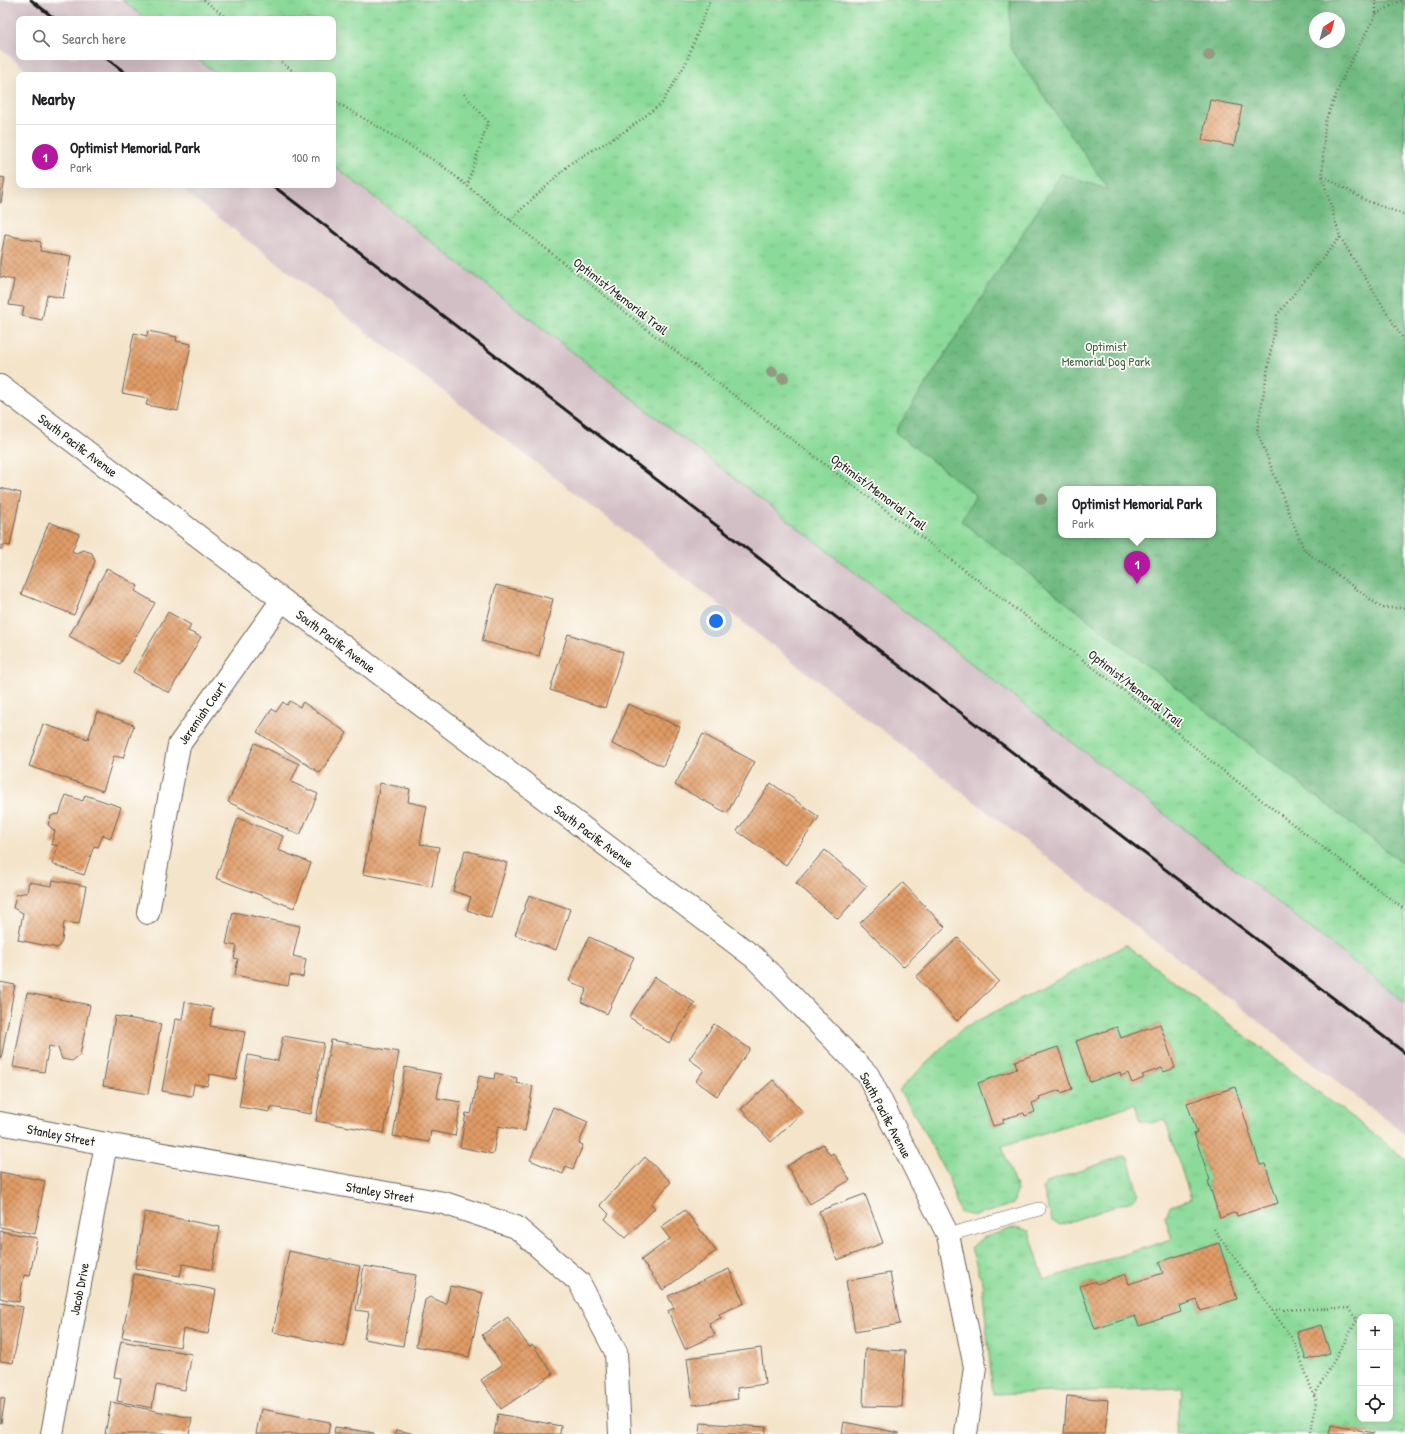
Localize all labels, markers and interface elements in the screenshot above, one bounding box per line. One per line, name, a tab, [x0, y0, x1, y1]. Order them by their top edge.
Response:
north arrow	[1309, 12, 1345, 48]
search box	[16, 16, 336, 60]
icon: search	[30, 27, 52, 49]
text: Search here	[62, 28, 126, 49]
text: Nearby	[32, 87, 75, 110]
text: Optimist Memorial Park	[70, 137, 200, 158]
text: 1	[43, 148, 47, 166]
text: 100 m	[292, 148, 320, 166]
text: Park	[70, 158, 92, 176]
street label: Optimist/Memorial Trail	[570, 253, 673, 339]
park label: Optimist Memorial Dog Park	[1062, 337, 1151, 370]
street label: South Pacific Avenue	[35, 409, 121, 481]
street label: Optimist/Memorial Trail	[827, 450, 931, 534]
popup	[1058, 486, 1216, 538]
text: Optimist Memorial Park	[1072, 493, 1202, 514]
text: Park	[1072, 514, 1094, 532]
pin: 1	[1124, 551, 1150, 584]
street label: South Pacific Avenue	[293, 605, 379, 677]
your location	[706, 611, 726, 631]
street label: Optimist/Memorial Trail	[1085, 645, 1188, 731]
street label: Jeremiah Court	[174, 678, 230, 748]
street label: South Pacific Avenue	[551, 800, 637, 872]
street label: South Pacific Avenue	[856, 1069, 916, 1161]
street label: Stanley Street	[26, 1120, 97, 1150]
street label: Stanley Street	[345, 1177, 416, 1207]
street label: Jacob Drive	[65, 1261, 93, 1317]
map controls	[1357, 1314, 1393, 1422]
button: +	[1357, 1314, 1393, 1350]
button: −	[1357, 1350, 1393, 1386]
button: locate	[1357, 1386, 1393, 1422]

